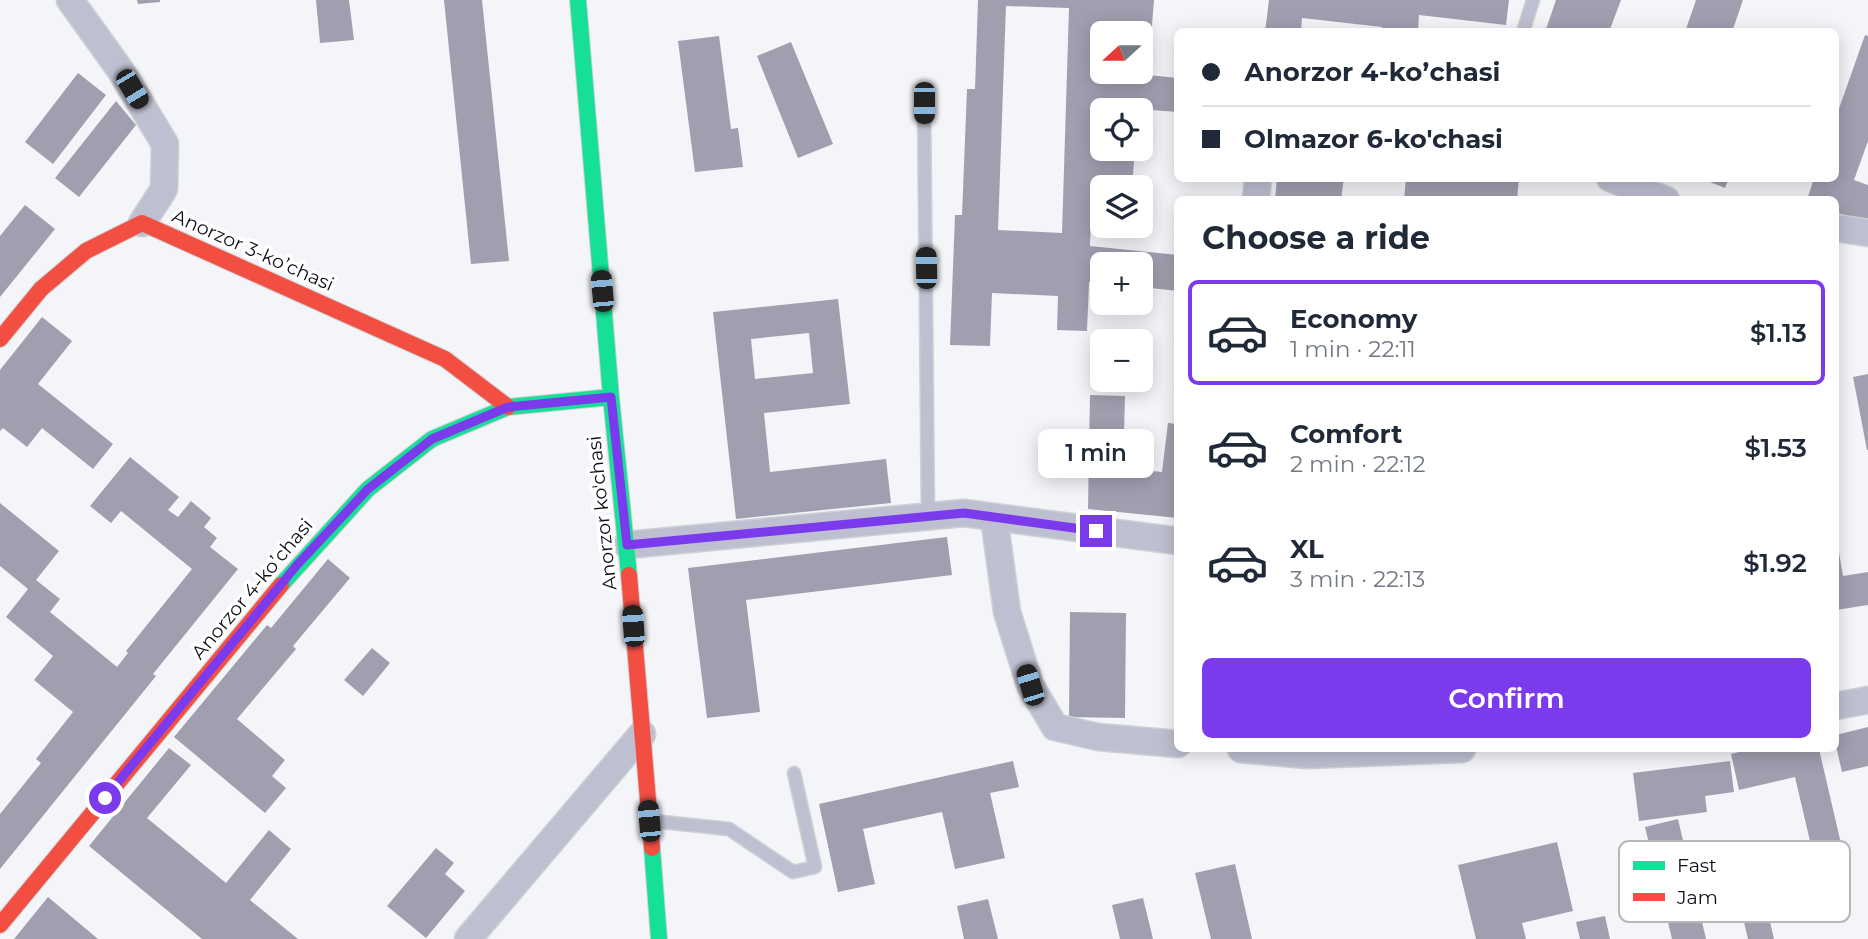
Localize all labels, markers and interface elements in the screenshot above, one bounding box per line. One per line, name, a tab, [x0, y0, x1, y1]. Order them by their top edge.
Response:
north arrow	[1090, 21, 1153, 84]
map controls	[1090, 21, 1153, 392]
text: Аnorzor 4-koʼchasi	[1244, 56, 1500, 88]
car	[113, 66, 152, 112]
car	[914, 82, 935, 124]
button: locate	[1090, 98, 1153, 161]
text: Olmazor 6-ko'chasi	[1244, 123, 1503, 155]
button: layers	[1090, 175, 1153, 238]
street label: Аnorzor 3-koʼchasi	[169, 204, 337, 296]
text: Choose a ride	[1202, 218, 1430, 257]
car	[916, 247, 937, 289]
button: +	[1090, 252, 1153, 315]
car	[590, 269, 615, 313]
icon: car	[1206, 301, 1269, 364]
text: Economy	[1290, 303, 1417, 335]
text: $1.13	[1750, 317, 1807, 349]
button: −	[1090, 329, 1153, 392]
text: 1 min · 22:11	[1290, 335, 1416, 363]
icon: car	[1206, 416, 1269, 479]
text: Comfort	[1290, 418, 1402, 450]
callout: 1 min	[1038, 430, 1154, 478]
text: $1.53	[1744, 432, 1807, 464]
street label: Anorzor ko'chasi	[582, 435, 622, 591]
text: 1 min	[1065, 439, 1127, 467]
text: 2 min · 22:12	[1290, 450, 1425, 478]
street label: Аnorzor 4-koʼchasi	[186, 514, 318, 664]
route end	[1080, 515, 1112, 547]
icon: car	[1206, 531, 1269, 594]
text: XL	[1290, 533, 1324, 565]
text: $1.92	[1743, 547, 1807, 579]
text: 3 min · 22:13	[1290, 565, 1425, 593]
car	[622, 604, 645, 648]
button: Confirm	[1202, 658, 1811, 738]
car	[1014, 662, 1047, 708]
route start	[89, 782, 121, 814]
car	[637, 799, 662, 843]
legend	[1619, 841, 1850, 922]
text: Fast	[1677, 854, 1717, 877]
text: Jam	[1676, 886, 1718, 909]

